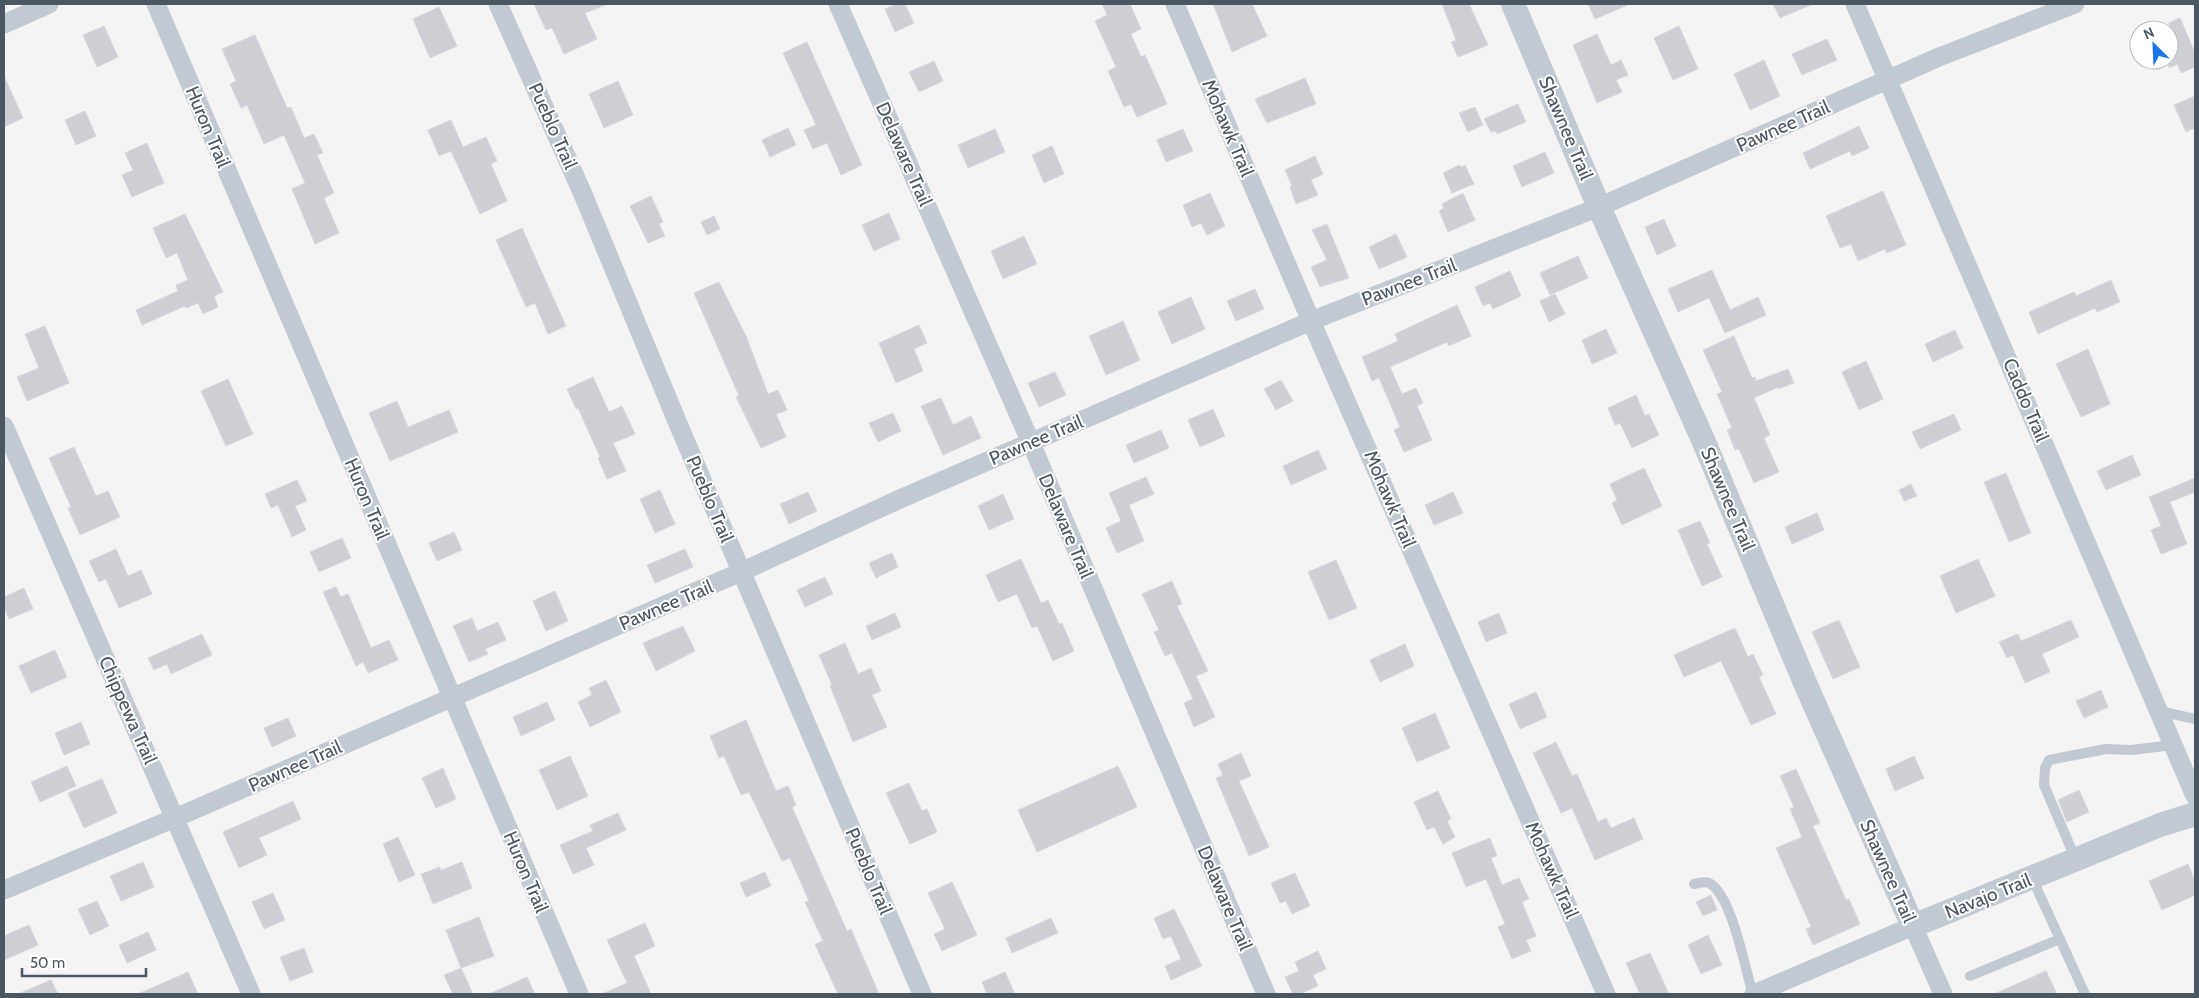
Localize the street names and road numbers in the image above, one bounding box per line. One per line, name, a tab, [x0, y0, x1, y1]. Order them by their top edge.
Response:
street label: Shawnee Trail	[1534, 73, 1598, 184]
street label: Mohawk Trail	[1197, 76, 1259, 181]
street label: Pueblo Trail	[524, 79, 582, 173]
street label: Huron Trail	[181, 83, 236, 172]
street label: Pawnee Trail	[1733, 95, 1834, 157]
street label: Delaware Trail	[871, 98, 937, 210]
street label: Pawnee Trail	[1358, 253, 1460, 311]
street label: Caddo Trail	[1998, 355, 2054, 446]
street label: Pawnee Trail	[986, 410, 1087, 470]
street label: Shawnee Trail	[1696, 444, 1760, 555]
street label: Mohawk Trail	[1359, 447, 1421, 552]
street label: Pueblo Trail	[681, 452, 739, 546]
street label: Huron Trail	[340, 455, 395, 544]
street label: Delaware Trail	[1034, 470, 1099, 582]
street label: Pawnee Trail	[616, 575, 717, 635]
street label: Chippewa Trail	[94, 652, 162, 768]
street label: Pawnee Trail	[245, 735, 346, 797]
street label: Shawnee Trail	[1855, 816, 1921, 926]
street label: Mohawk Trail	[1520, 818, 1584, 922]
street label: Pueblo Trail	[840, 824, 898, 918]
street label: Huron Trail	[499, 828, 554, 917]
street label: Delaware Trail	[1193, 842, 1258, 954]
street label: Navajo Trail	[1941, 868, 2035, 924]

